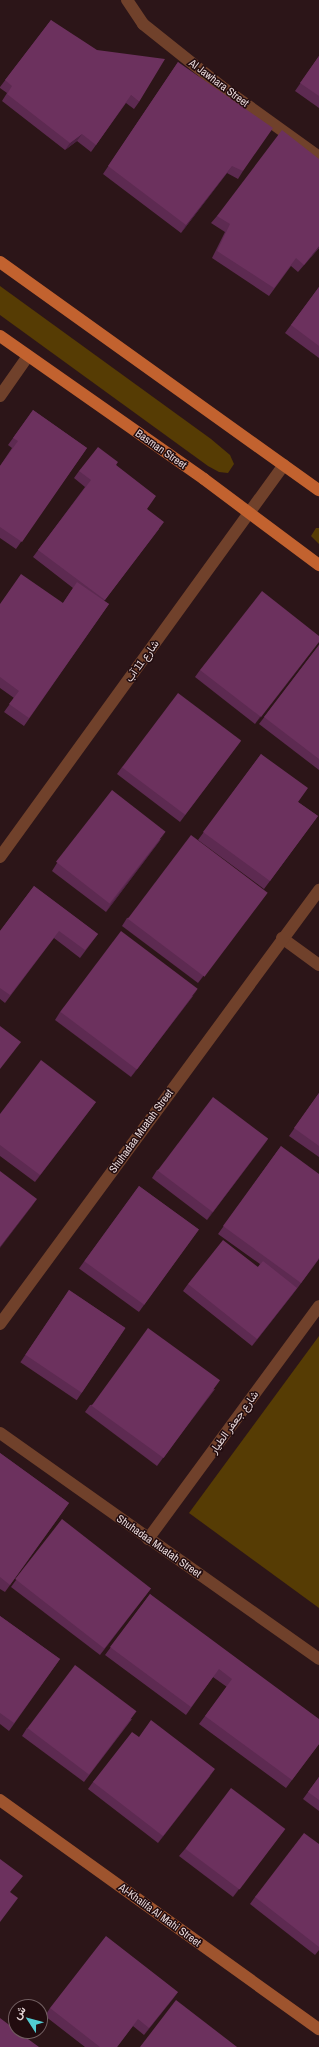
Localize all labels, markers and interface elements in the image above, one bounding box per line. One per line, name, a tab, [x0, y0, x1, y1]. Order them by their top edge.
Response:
street label: Al Jawhara Street	[187, 56, 251, 110]
street label: Basman Street	[133, 426, 189, 472]
street label: شارع 11 آب	[122, 637, 162, 685]
street label: Shuhadaa Muatah Street	[106, 1087, 176, 1175]
street label: شارع جعفر الطيار	[207, 1388, 261, 1456]
street label: Shuhadaa Muatah Street	[114, 1512, 204, 1580]
street label: Al-Khalifa Al Mahi Street	[116, 1881, 204, 1949]
north arrow	[8, 1999, 48, 2039]
text: ش	[10, 2003, 29, 2022]

